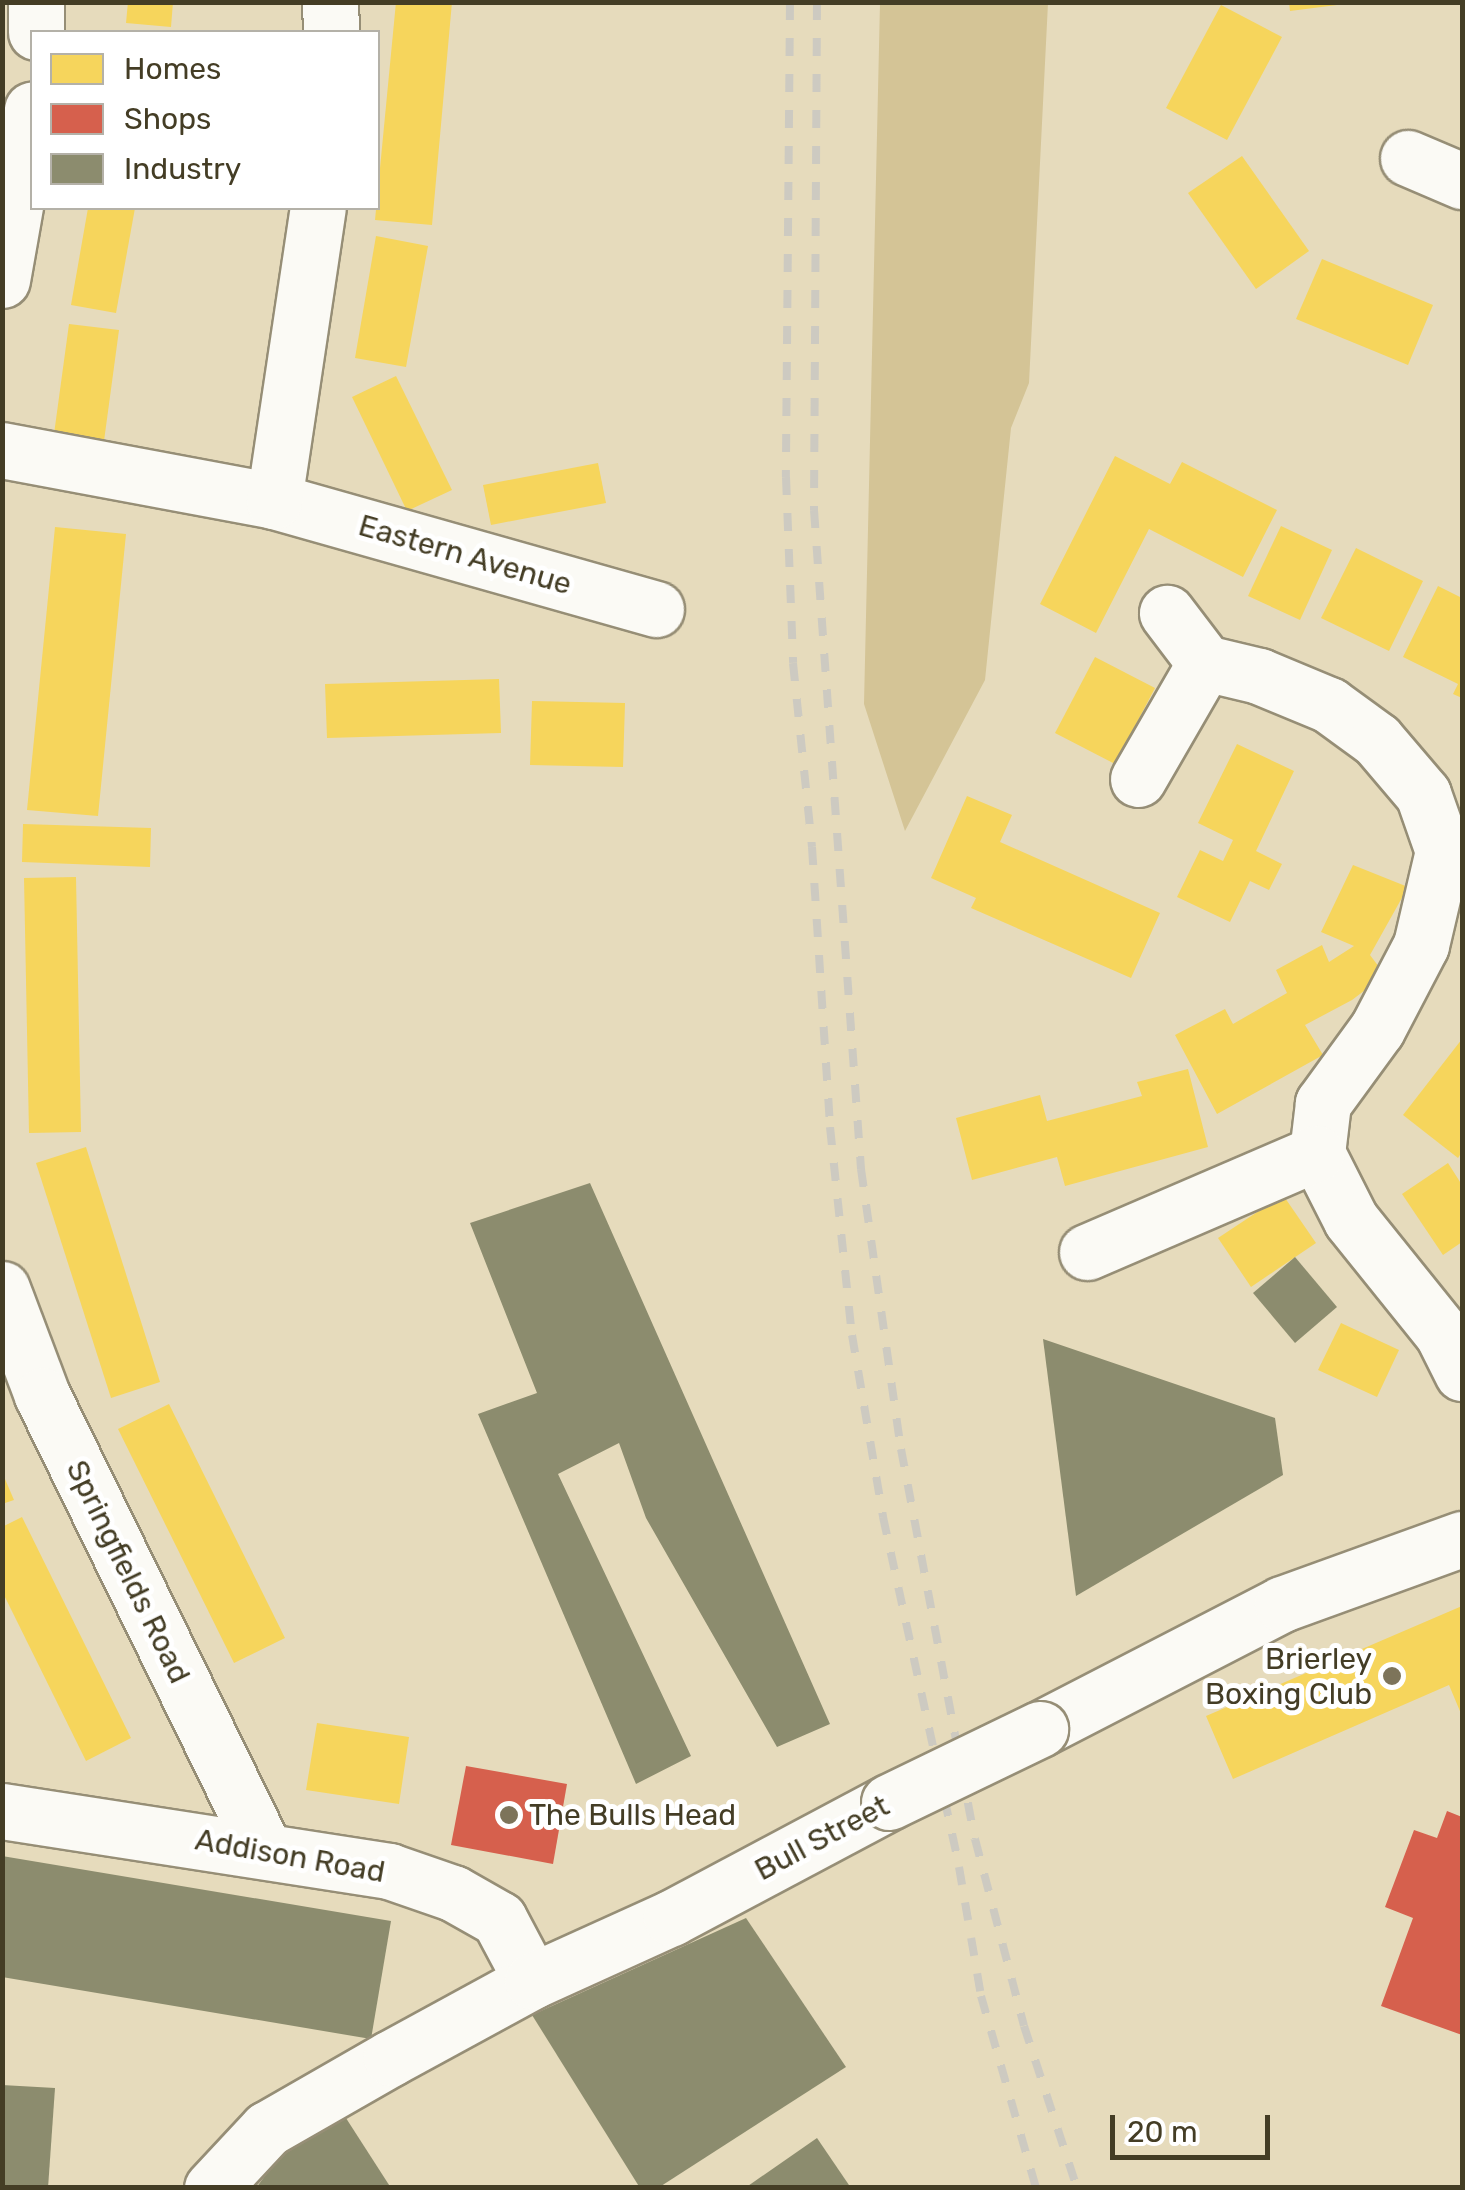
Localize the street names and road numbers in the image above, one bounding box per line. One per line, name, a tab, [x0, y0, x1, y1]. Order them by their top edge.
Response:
street label: Eastern Avenue	[354, 507, 576, 603]
street label: Springfields Road	[58, 1455, 198, 1689]
street label: Bull Street	[749, 1788, 895, 1888]
street label: Addison Road	[192, 1822, 388, 1890]

